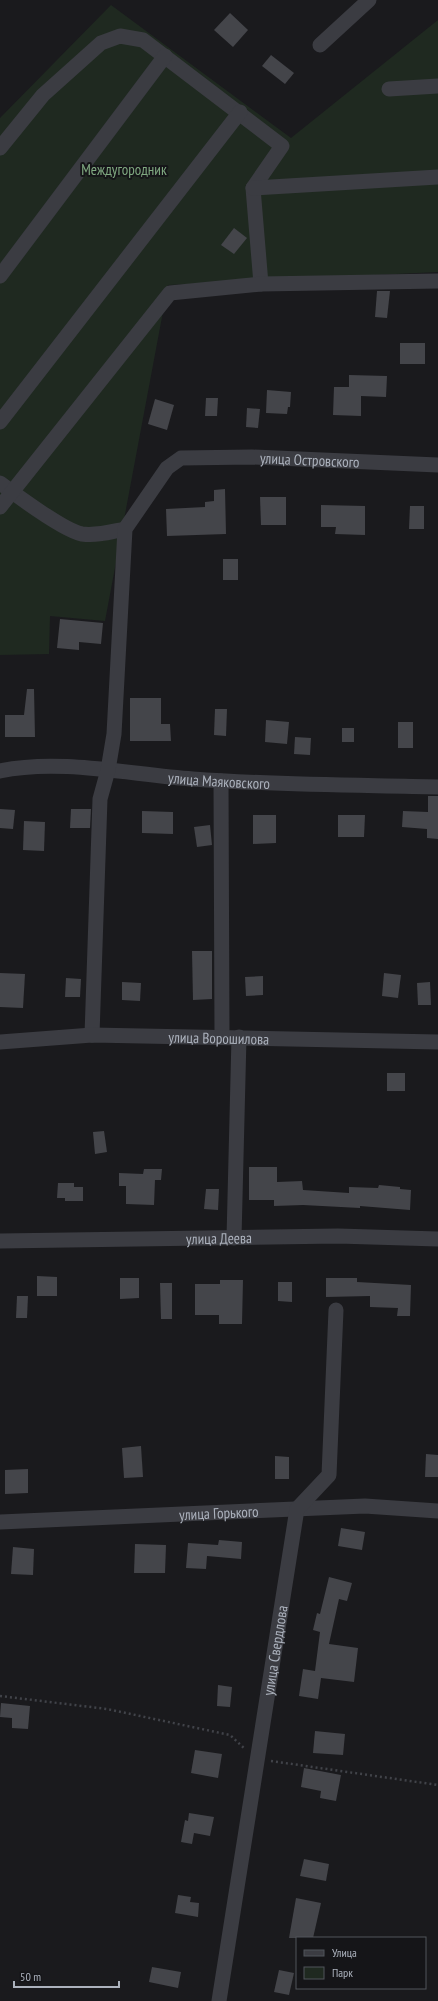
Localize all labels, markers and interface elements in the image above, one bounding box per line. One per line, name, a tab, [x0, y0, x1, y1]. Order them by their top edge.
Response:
park label: Междугородник	[81, 160, 167, 179]
street label: улица Островского	[260, 448, 360, 471]
street label: улица Маяковского	[167, 767, 270, 793]
street label: улица Ворошилова	[168, 1027, 269, 1048]
street label: улица Деева	[186, 1228, 252, 1248]
street label: улица Горького	[179, 1501, 259, 1524]
street label: улица Свердлова	[258, 1604, 291, 1697]
legend	[296, 1937, 426, 1989]
text: Улица	[332, 1945, 357, 1960]
scale bar	[14, 1963, 119, 1989]
text: Парк	[332, 1965, 353, 1980]
text: 50 m	[20, 1969, 41, 1984]

